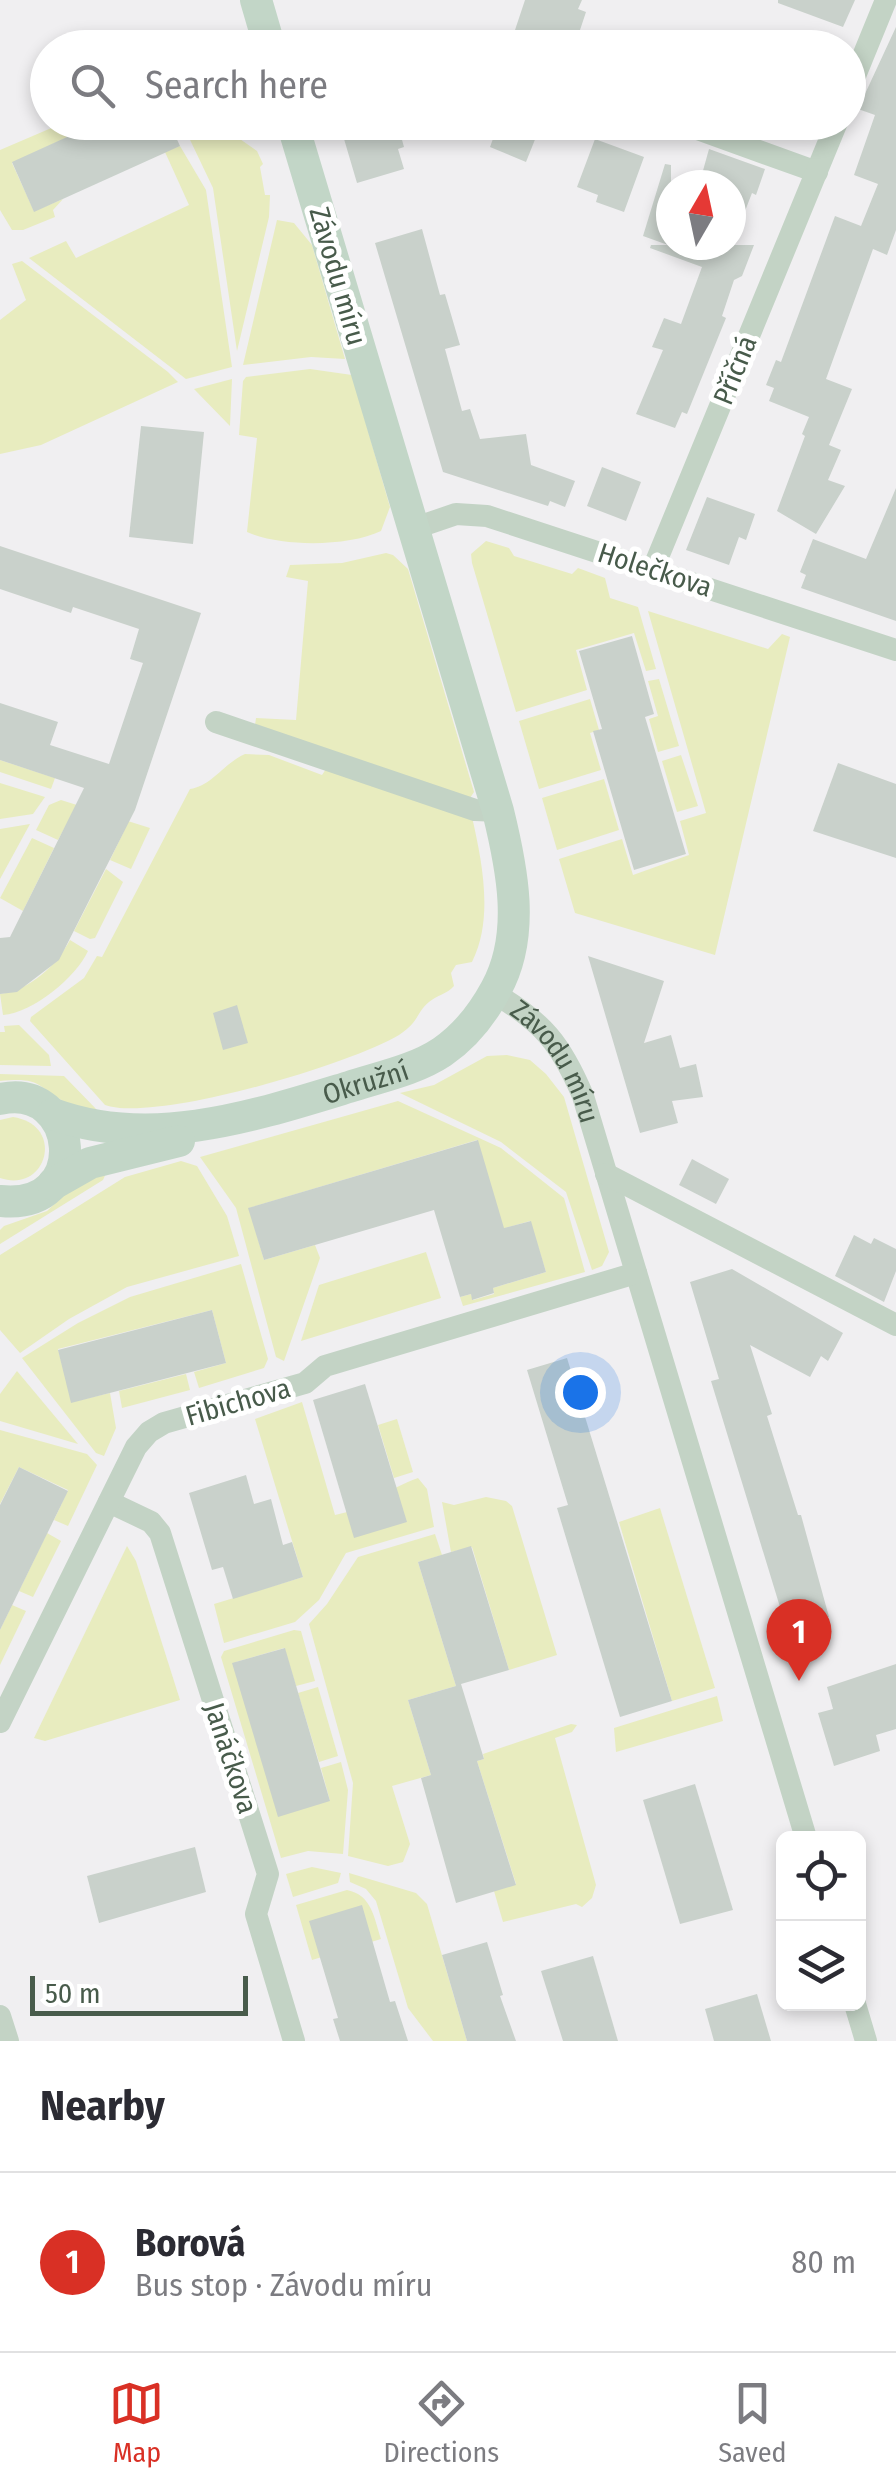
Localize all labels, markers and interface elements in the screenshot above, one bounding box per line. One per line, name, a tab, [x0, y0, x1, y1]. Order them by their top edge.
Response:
search box	[30, 30, 866, 140]
icon: search	[65, 58, 120, 113]
text: Search here	[145, 62, 328, 108]
north arrow	[656, 170, 746, 260]
street label: Závodu míru	[303, 203, 373, 349]
street label: Příčná	[706, 331, 764, 409]
street label: Holečkova	[594, 536, 716, 604]
street label: Závodu míru	[505, 992, 607, 1127]
street label: Okružní	[319, 1053, 413, 1111]
your location	[555, 1367, 606, 1418]
street label: Fibichova	[182, 1371, 294, 1433]
pin: 1	[766, 1598, 832, 1681]
street label: Janáčkova	[198, 1698, 264, 1818]
map controls	[776, 1831, 866, 2011]
button: locate	[776, 1831, 866, 1921]
button: layers	[776, 1921, 866, 2011]
scale bar	[30, 1971, 248, 2016]
text: 50 m	[45, 1977, 101, 2010]
text: Nearby	[40, 2081, 165, 2131]
text: Borová	[135, 2220, 245, 2266]
text: 1	[66, 2243, 79, 2281]
text: 80 m	[791, 2243, 856, 2281]
text: Bus stop · Závodu míru	[135, 2266, 433, 2304]
tab: Map	[109, 2376, 164, 2469]
tab: Directions	[383, 2376, 499, 2469]
tab: Saved	[718, 2376, 787, 2469]

